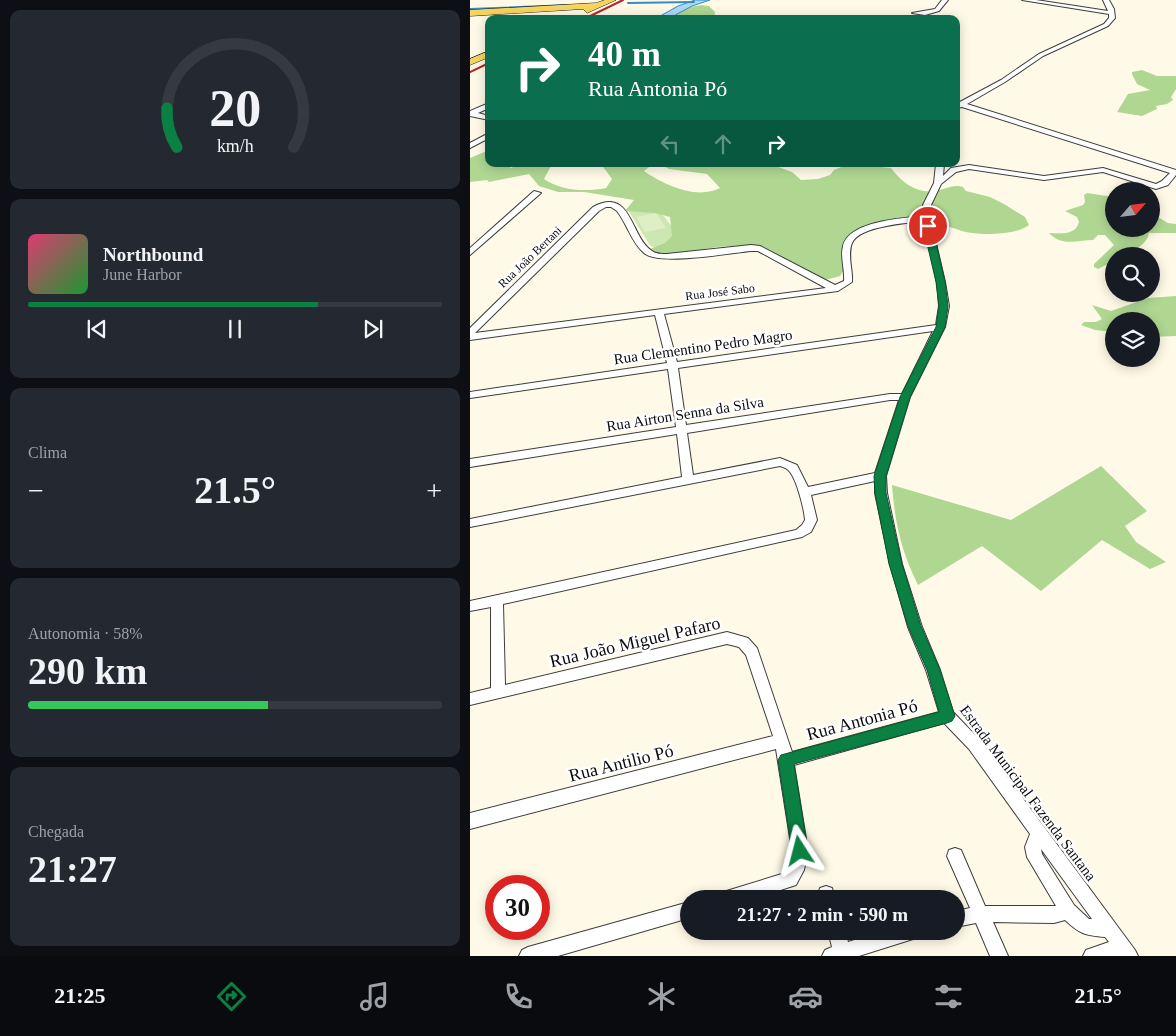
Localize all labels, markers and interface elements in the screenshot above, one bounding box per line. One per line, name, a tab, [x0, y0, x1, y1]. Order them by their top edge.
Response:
icon: right	[505, 35, 570, 100]
text: 40 m	[588, 35, 661, 74]
text: Rua Antonia Pó	[588, 76, 727, 101]
text: 20	[209, 80, 261, 137]
icon: left	[656, 130, 684, 158]
icon: ahead	[709, 130, 737, 158]
icon: right	[762, 130, 790, 158]
text: km/h	[217, 136, 253, 156]
north arrow	[1105, 182, 1160, 238]
map controls	[1105, 182, 1160, 367]
pin	[907, 205, 949, 247]
icon: arrive	[914, 212, 942, 240]
street label: Rua João Bertani	[495, 223, 565, 291]
text: Northbound	[103, 244, 203, 265]
button: search	[1105, 247, 1160, 302]
text: June Harbor	[103, 266, 182, 283]
street label: Rua José Sabo	[684, 281, 756, 303]
button: layers	[1105, 312, 1160, 367]
icon: previous	[83, 315, 111, 343]
icon: pause	[221, 315, 249, 343]
icon: next	[359, 315, 387, 343]
street label: Rua Clementino Pedro Magro	[613, 327, 793, 367]
street label: Rua Airton Senna da Silva	[605, 394, 765, 434]
text: Clima	[28, 444, 67, 461]
text: 21.5°	[194, 469, 276, 511]
text: −	[28, 475, 44, 506]
text: +	[426, 475, 442, 506]
street label: Rua João Miguel Pafaro	[548, 613, 722, 671]
text: Autonomia · 58%	[28, 625, 143, 642]
text: 290 km	[28, 650, 147, 692]
street label: Rua Antonia Pó	[804, 696, 920, 744]
street label: Estrada Municipal Fazenda Santana	[957, 702, 1099, 884]
street label: Rua Antilio Pó	[567, 740, 675, 786]
text: Chegada	[28, 823, 84, 840]
position arrow	[773, 824, 825, 876]
text: 21:27	[28, 848, 117, 890]
speed limit sign: 30	[485, 875, 550, 940]
text: 21:27 · 2 min · 590 m	[737, 904, 908, 925]
icon: directions	[214, 979, 249, 1014]
icon: music	[357, 979, 392, 1014]
icon: phone	[501, 979, 536, 1014]
icon: climate	[644, 979, 679, 1014]
icon: car	[788, 979, 823, 1014]
icon: filters	[931, 979, 966, 1014]
text: 21:25	[54, 983, 106, 1008]
text: 21.5°	[1074, 983, 1122, 1008]

